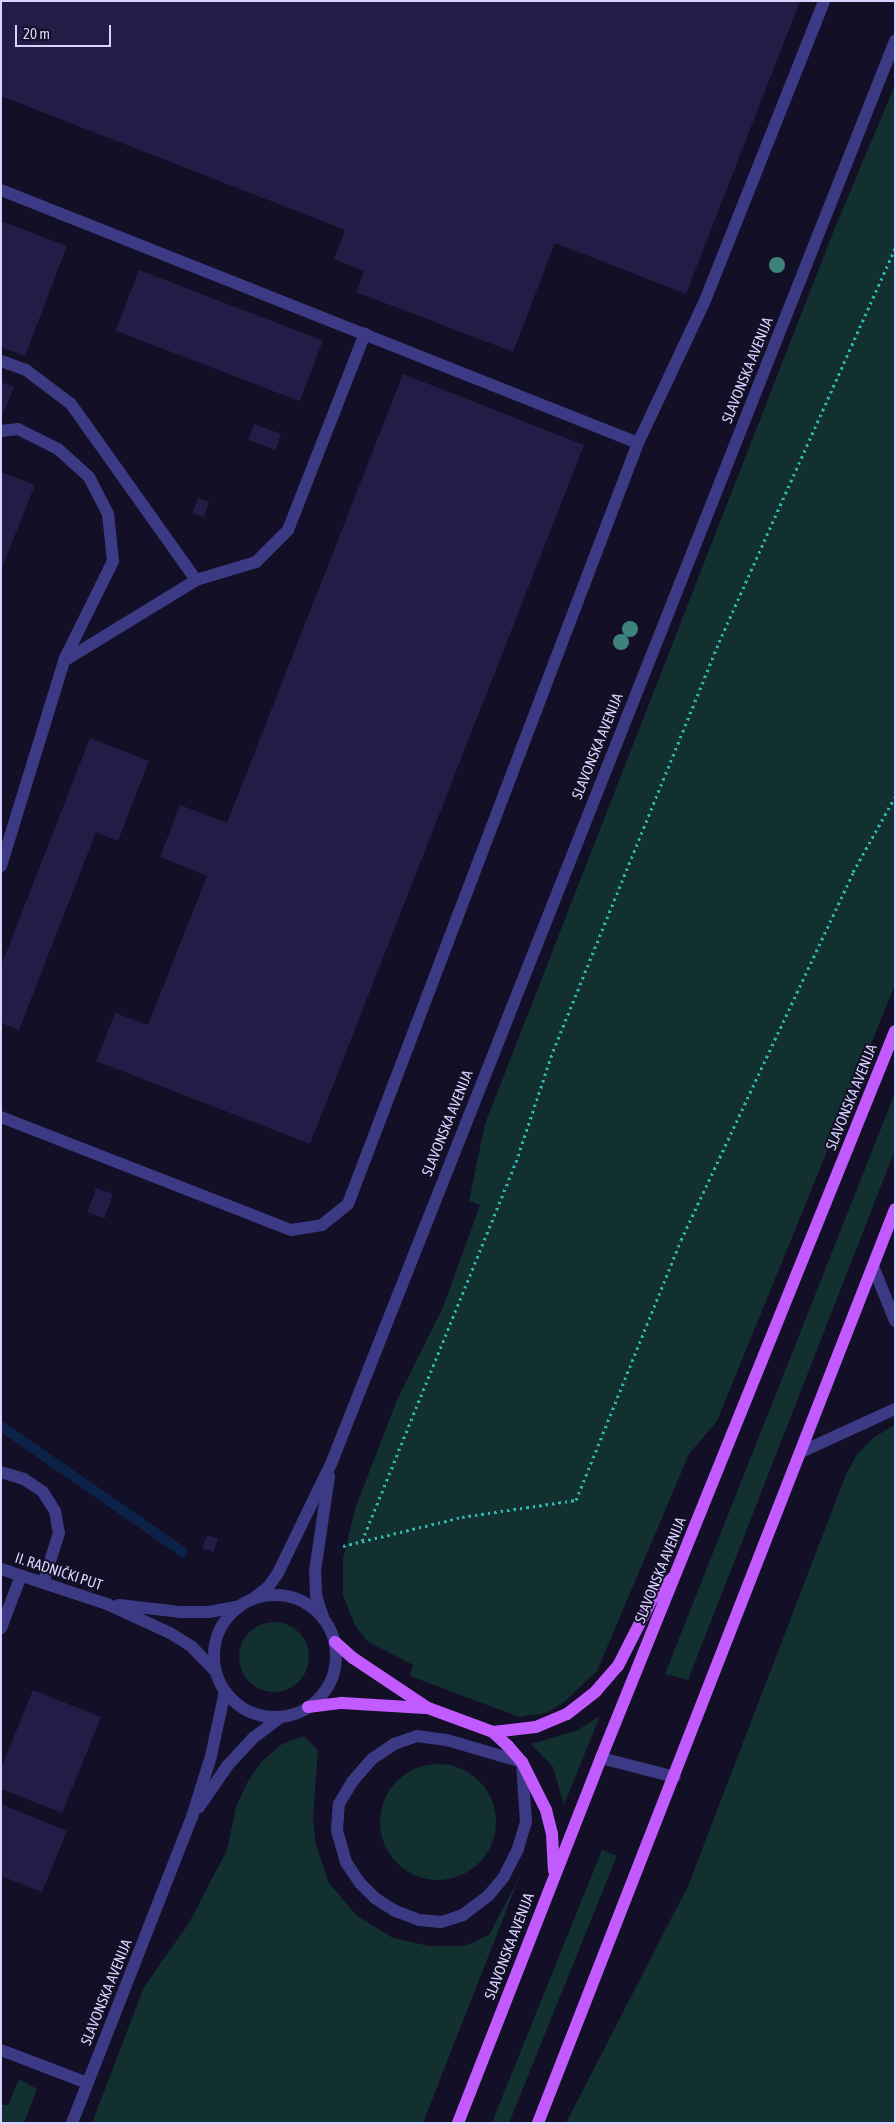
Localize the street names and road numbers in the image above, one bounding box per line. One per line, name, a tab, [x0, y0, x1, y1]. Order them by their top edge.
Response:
street label: SLAVONSKA AVENIJA	[718, 314, 776, 426]
street label: SLAVONSKA AVENIJA	[568, 690, 626, 802]
street label: SLAVONSKA AVENIJA	[822, 1041, 880, 1153]
street label: SLAVONSKA AVENIJA	[418, 1067, 476, 1179]
street label: SLAVONSKA AVENIJA	[631, 1514, 689, 1626]
street label: II. RADNIČKI PUT	[13, 1548, 105, 1594]
street label: SLAVONSKA AVENIJA	[480, 1890, 538, 2002]
street label: SLAVONSKA AVENIJA	[77, 1936, 135, 2048]

